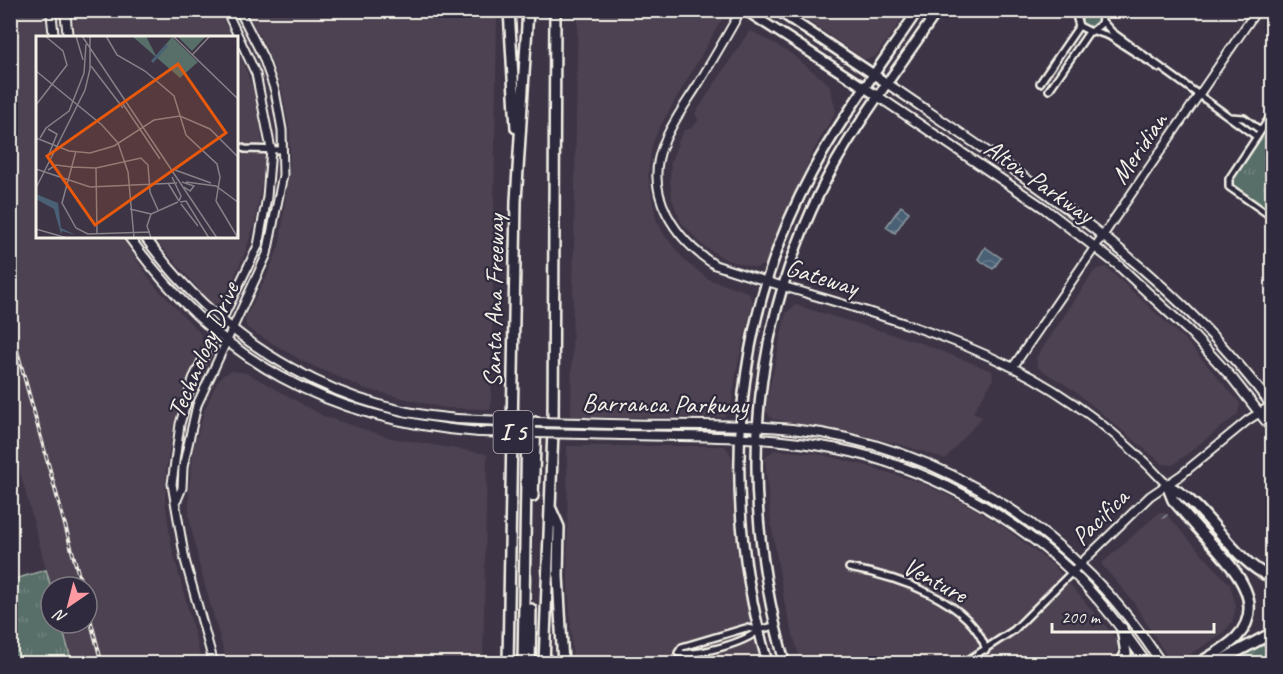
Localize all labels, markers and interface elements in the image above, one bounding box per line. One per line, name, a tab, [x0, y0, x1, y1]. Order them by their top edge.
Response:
inset map	[36, 36, 238, 238]
street label: Meridian	[1103, 105, 1176, 190]
street label: Alton Parkway	[978, 131, 1102, 232]
street label: Santa Ana Freeway	[476, 212, 512, 388]
street label: Gateway	[782, 250, 864, 304]
street label: Technology Drive	[160, 276, 247, 423]
street label: Barranca Parkway	[582, 386, 750, 422]
road number: I 5	[494, 411, 532, 453]
street label: Pacifica	[1064, 480, 1137, 553]
street label: Venture	[897, 549, 974, 611]
north arrow	[39, 575, 99, 635]
scale bar	[1052, 596, 1214, 634]
text: N	[49, 604, 71, 628]
text: 200 m	[1061, 606, 1102, 628]

